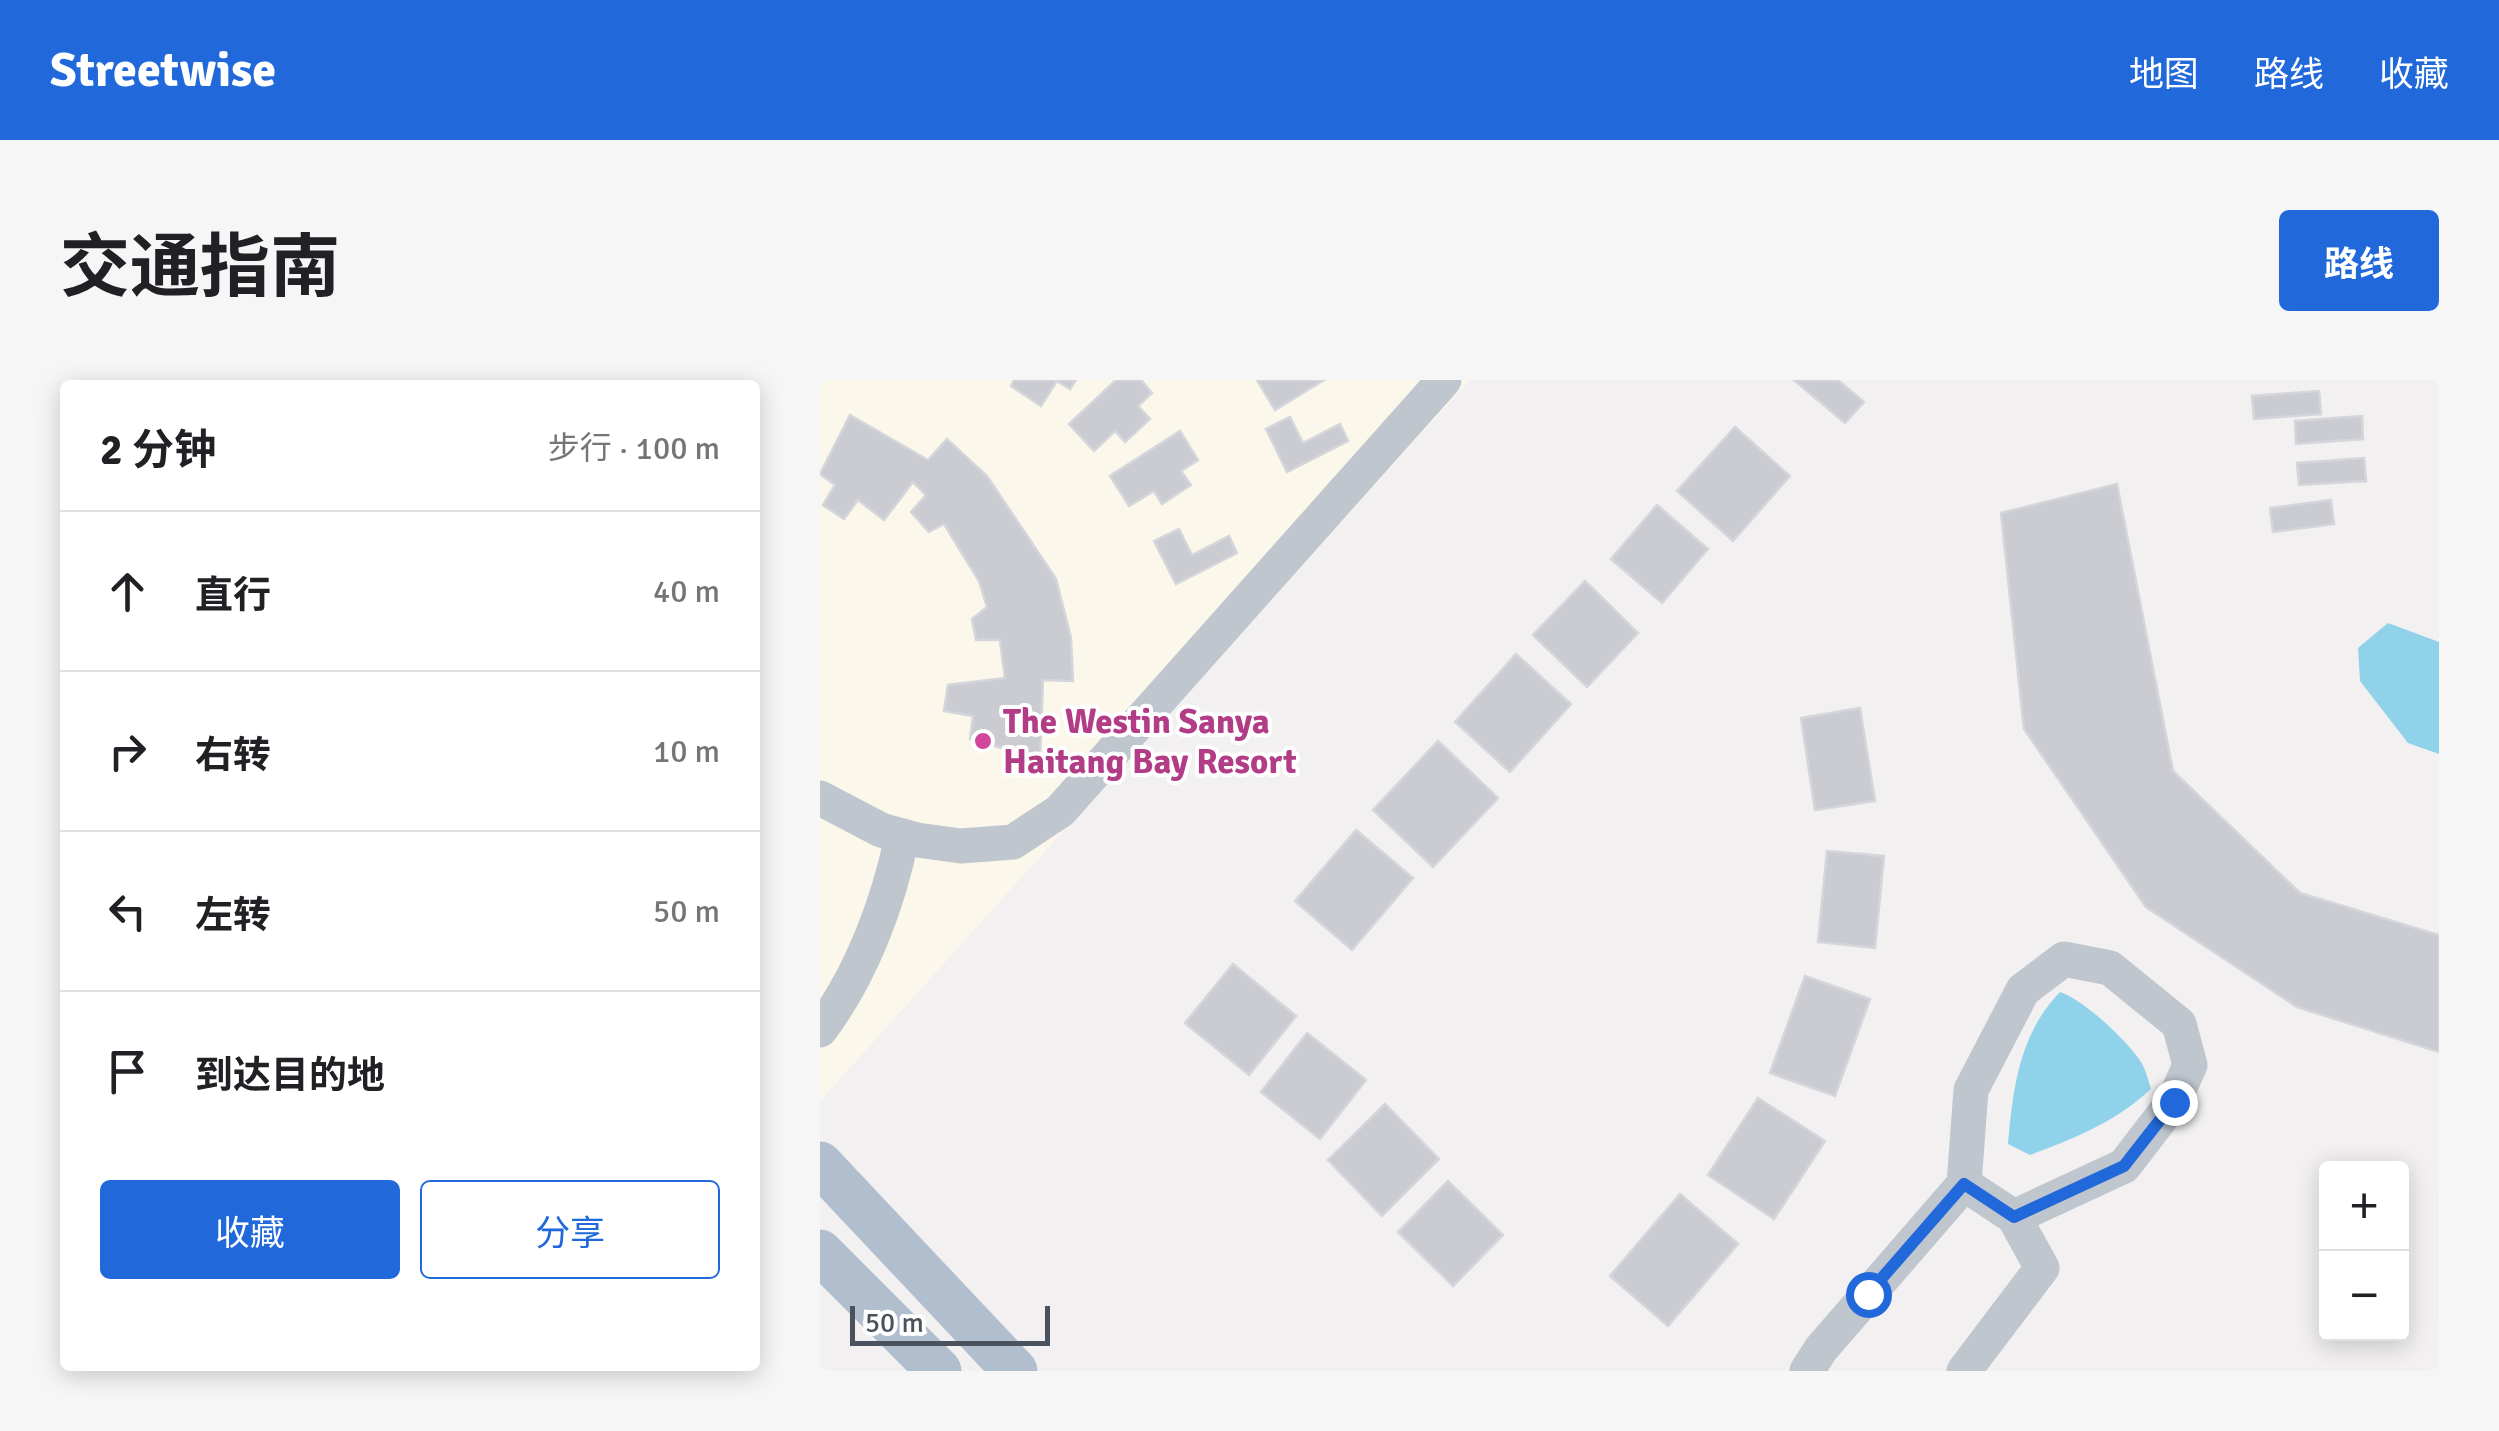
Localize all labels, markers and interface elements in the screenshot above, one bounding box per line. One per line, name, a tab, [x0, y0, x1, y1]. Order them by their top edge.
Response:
text: Streetwise	[50, 41, 276, 100]
text: 地图	[2129, 53, 2199, 96]
text: 路线	[2254, 53, 2324, 96]
text: 收藏	[2379, 53, 2449, 96]
button: 路线	[2279, 210, 2439, 311]
text: 交通指南	[60, 225, 340, 311]
text: 2 分钟	[100, 425, 216, 476]
text: 步行 · 100 m	[548, 429, 720, 468]
icon: ahead	[100, 564, 155, 619]
text: 直行	[195, 572, 271, 619]
text: 40 m	[653, 572, 720, 611]
place label: The Westin Sanya Haitang Bay Resort	[1003, 700, 1297, 783]
icon: right	[100, 724, 155, 779]
marker: The Westin Sanya Haitang Bay Resort	[972, 730, 994, 752]
text: 右转	[195, 732, 271, 779]
text: 10 m	[653, 732, 720, 771]
icon: left	[100, 884, 155, 939]
text: 左转	[195, 892, 271, 939]
text: 50 m	[653, 892, 720, 931]
icon: arrive	[100, 1044, 155, 1099]
text: 到达目的地	[195, 1052, 385, 1099]
route end	[2152, 1080, 2198, 1126]
map controls	[2319, 1161, 2409, 1341]
button: +	[2319, 1161, 2409, 1251]
button: 收藏	[100, 1180, 400, 1279]
button: 分享	[420, 1180, 720, 1279]
button: −	[2319, 1251, 2409, 1341]
route start	[1846, 1272, 1892, 1318]
scale bar	[850, 1301, 1050, 1346]
text: 50 m	[865, 1306, 924, 1340]

